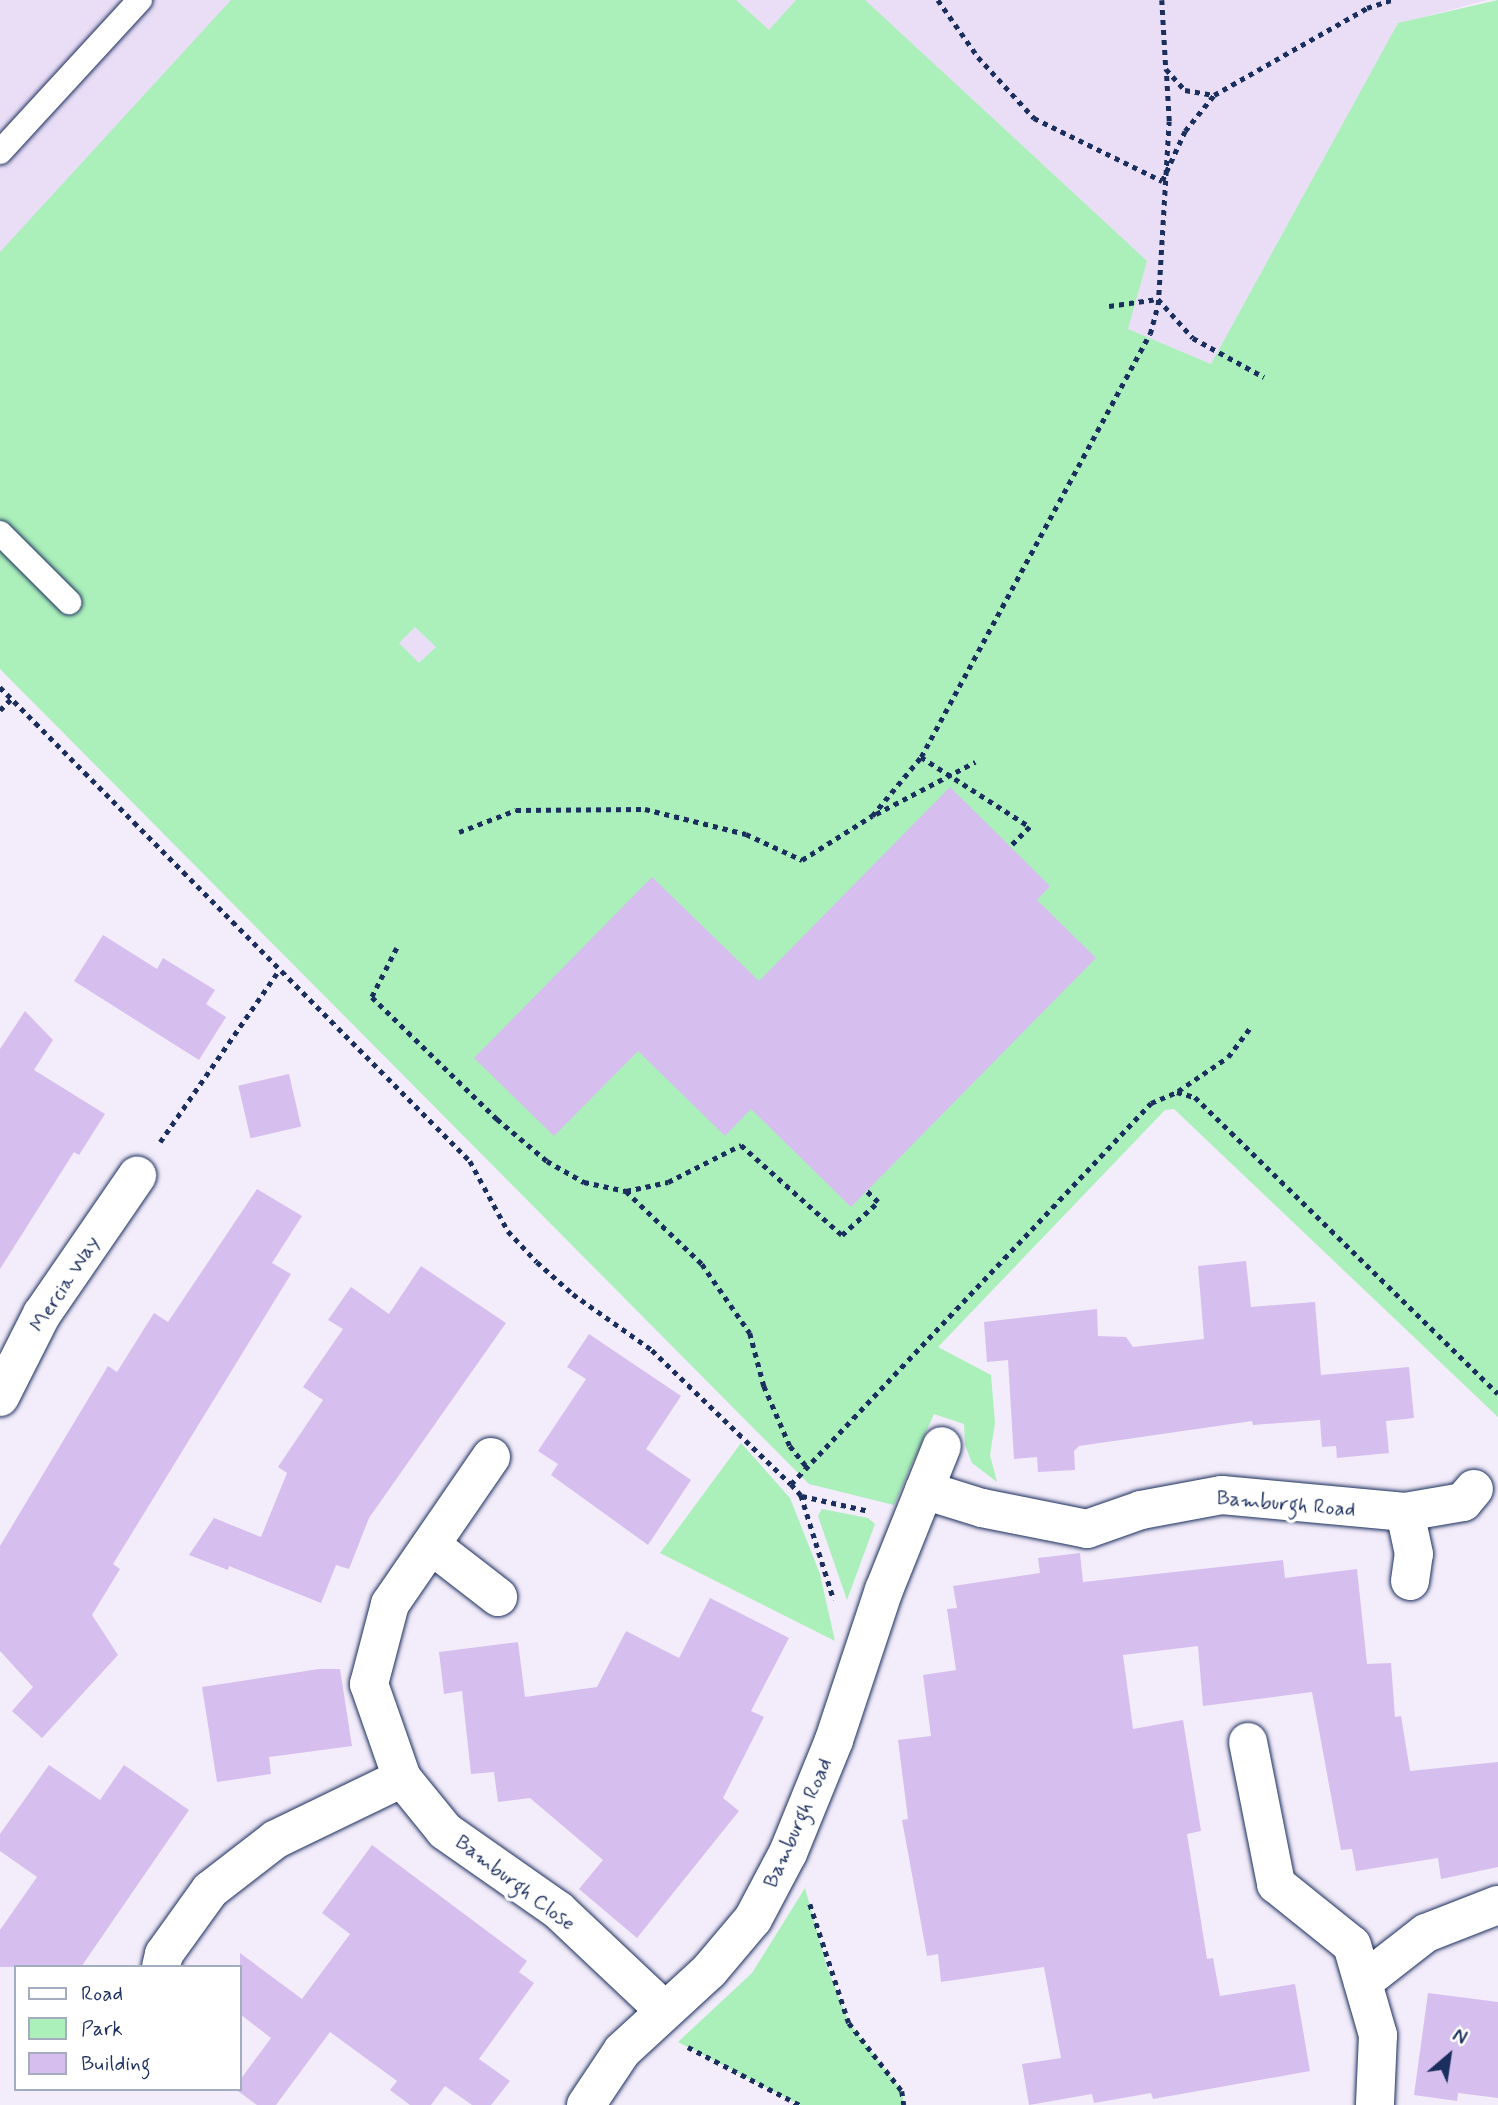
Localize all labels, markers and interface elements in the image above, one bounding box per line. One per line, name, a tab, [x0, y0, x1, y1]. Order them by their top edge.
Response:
street label: Mercia Way	[25, 1231, 105, 1337]
street label: Bamburgh Road	[1216, 1485, 1356, 1523]
street label: Bamburgh Road	[758, 1754, 838, 1892]
street label: Bamburgh Close	[450, 1830, 580, 1936]
legend	[14, 1965, 242, 2091]
text: Road	[81, 1980, 123, 2008]
text: Park	[81, 2015, 123, 2043]
north arrow	[1414, 2021, 1484, 2091]
text: N	[1448, 2023, 1471, 2051]
text: Building	[81, 2050, 151, 2078]

